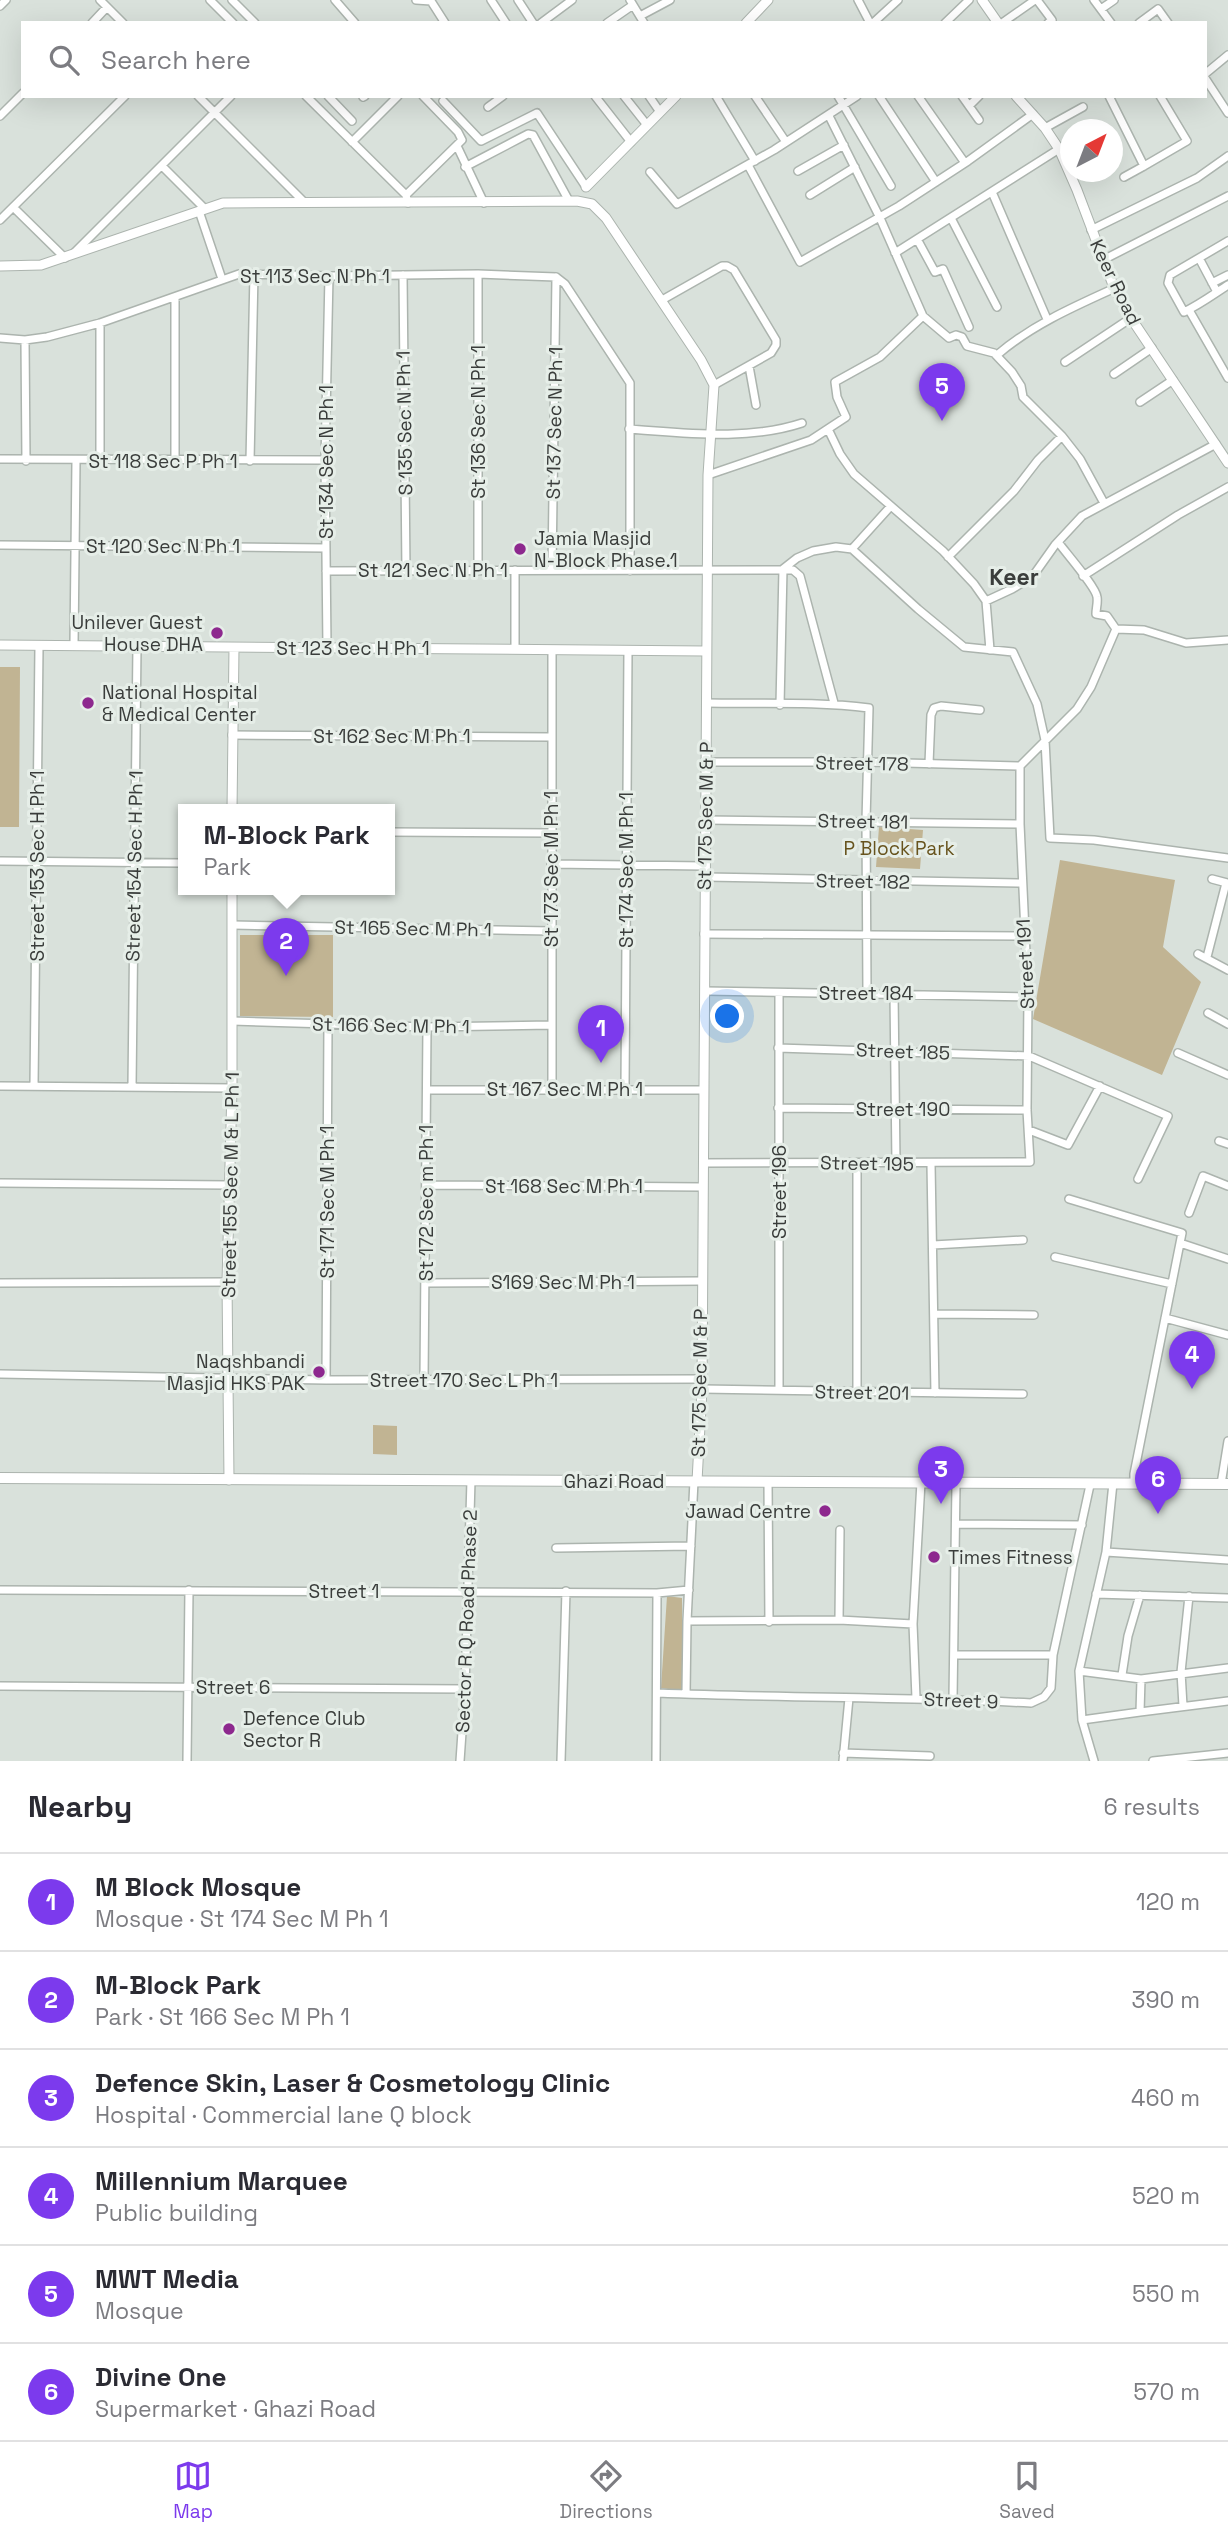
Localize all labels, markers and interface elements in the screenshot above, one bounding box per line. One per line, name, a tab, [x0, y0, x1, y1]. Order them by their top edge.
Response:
search box	[21, 21, 1207, 98]
icon: search	[45, 41, 83, 79]
text: Search here	[101, 43, 251, 77]
north arrow	[1060, 119, 1123, 182]
street label: Keer Road	[1084, 235, 1147, 329]
street label: St 113 Sec N Ph 1	[240, 264, 390, 289]
street label: St 136 Sec N Ph 1	[466, 345, 491, 499]
street label: St 137 Sec N Ph 1	[541, 346, 568, 500]
street label: S 135 Sec N Ph 1	[391, 350, 418, 496]
pin: 5	[919, 363, 965, 421]
street label: St 134 Sec N Ph 1	[314, 385, 339, 539]
street label: St 118 Sec P Ph 1	[88, 449, 238, 474]
place label: Jamia Masjid N-Block Phase.1	[534, 526, 678, 573]
street label: St 120 Sec N Ph 1	[86, 534, 240, 559]
marker: Jamia Masjid N-Block Phase.1	[512, 541, 528, 557]
street label: St 121 Sec N Ph 1	[358, 558, 508, 583]
district label: Keer	[989, 562, 1039, 592]
place label: Unilever Guest House DHA	[71, 610, 203, 657]
marker: Unilever Guest House DHA	[209, 625, 225, 641]
street label: St 123 Sec H Ph 1	[276, 636, 430, 661]
place label: National Hospital & Medical Center	[102, 680, 258, 727]
marker: National Hospital & Medical Center	[80, 695, 96, 711]
street label: St 162 Sec M Ph 1	[313, 724, 471, 749]
street label: St 175 Sec M & P	[692, 742, 719, 890]
street label: Street 178	[815, 750, 909, 777]
street label: Street 153 Sec H Ph 1	[25, 770, 50, 962]
street label: Street 154 Sec H Ph 1	[120, 770, 149, 962]
street label: St 173 Sec M Ph 1	[539, 791, 564, 947]
street label: St 174 Sec M Ph 1	[614, 792, 639, 948]
popup	[178, 804, 395, 895]
street label: Street 181	[817, 808, 909, 835]
text: M-Block Park	[203, 818, 370, 852]
park label: P Block Park	[843, 836, 955, 861]
text: Park	[203, 852, 251, 882]
street label: Street 182	[816, 868, 910, 895]
street label: St 165 Sec M Ph 1	[334, 915, 492, 942]
pin: 2	[263, 918, 309, 976]
street label: Street 191	[1011, 918, 1040, 1010]
street label: Street 184	[819, 981, 913, 1006]
your location	[710, 999, 744, 1033]
pin: 1	[578, 1005, 624, 1063]
street label: St 166 Sec M Ph 1	[312, 1012, 470, 1039]
street label: Street 185	[856, 1037, 950, 1066]
street label: Street 155 Sec M & L Ph 1	[216, 1072, 245, 1298]
street label: St 167 Sec M Ph 1	[487, 1077, 643, 1102]
street label: Street 190	[856, 1097, 950, 1122]
street label: St 172 Sec m Ph 1	[414, 1125, 439, 1281]
street label: St 171 Sec M Ph 1	[315, 1126, 340, 1278]
street label: Street 196	[767, 1145, 792, 1239]
street label: Street 195	[820, 1150, 914, 1177]
street label: St 168 Sec M Ph 1	[485, 1174, 643, 1199]
street label: S169 Sec M Ph 1	[491, 1270, 635, 1295]
street label: St 175 Sec M & P	[686, 1309, 713, 1457]
pin: 4	[1169, 1331, 1215, 1389]
place label: Naqshbandi Masjid HKS PAK	[167, 1349, 305, 1396]
marker: Naqshbandi Masjid HKS PAK	[311, 1364, 327, 1380]
street label: Street 170 Sec L Ph 1	[370, 1368, 558, 1393]
street label: Street 201	[815, 1379, 909, 1406]
pin: 3	[918, 1446, 964, 1504]
pin: 6	[1135, 1456, 1181, 1514]
street label: Ghazi Road	[563, 1469, 665, 1494]
place label: Jawad Centre	[685, 1499, 811, 1524]
marker: Jawad Centre	[817, 1503, 833, 1519]
street label: Sector R Q Road Phase 2	[450, 1509, 483, 1733]
place label: Times Fitness	[948, 1545, 1073, 1570]
marker: Times Fitness	[926, 1549, 942, 1565]
street label: Street 1	[309, 1579, 379, 1604]
street label: Street 6	[196, 1675, 270, 1700]
street label: Street 9	[923, 1687, 999, 1714]
place label: Defence Club Sector R	[243, 1706, 366, 1753]
marker: Defence Club Sector R	[221, 1721, 237, 1737]
text: Nearby	[28, 1787, 132, 1826]
text: 6 results	[1104, 1792, 1200, 1822]
text: M Block Mosque	[95, 1870, 301, 1904]
text: 1	[46, 1887, 56, 1917]
text: 120 m	[1136, 1887, 1200, 1917]
text: Mosque · St 174 Sec M Ph 1	[95, 1904, 389, 1934]
text: M-Block Park	[95, 1968, 261, 2002]
text: 2	[44, 1985, 58, 2015]
text: 390 m	[1132, 1985, 1200, 2015]
text: Park · St 166 Sec M Ph 1	[95, 2002, 350, 2032]
text: Defence Skin, Laser & Cosmetology Clinic	[95, 2066, 610, 2100]
text: 3	[44, 2083, 58, 2113]
text: 460 m	[1131, 2083, 1200, 2113]
text: Hospital · Commercial lane Q block	[95, 2100, 472, 2130]
text: Millennium Marquee	[95, 2164, 348, 2198]
text: 4	[44, 2181, 58, 2211]
text: 520 m	[1132, 2181, 1200, 2211]
text: Public building	[95, 2198, 258, 2228]
text: MWT Media	[95, 2262, 239, 2296]
text: 5	[44, 2279, 58, 2309]
text: 550 m	[1132, 2279, 1200, 2309]
text: Mosque	[95, 2296, 184, 2326]
text: Divine One	[95, 2360, 227, 2394]
text: 6	[44, 2377, 58, 2407]
text: 570 m	[1133, 2377, 1200, 2407]
text: Supermarket · Ghazi Road	[95, 2394, 376, 2424]
tab: Map	[173, 2457, 213, 2524]
tab: Directions	[560, 2457, 653, 2524]
tab: Saved	[999, 2457, 1055, 2524]

